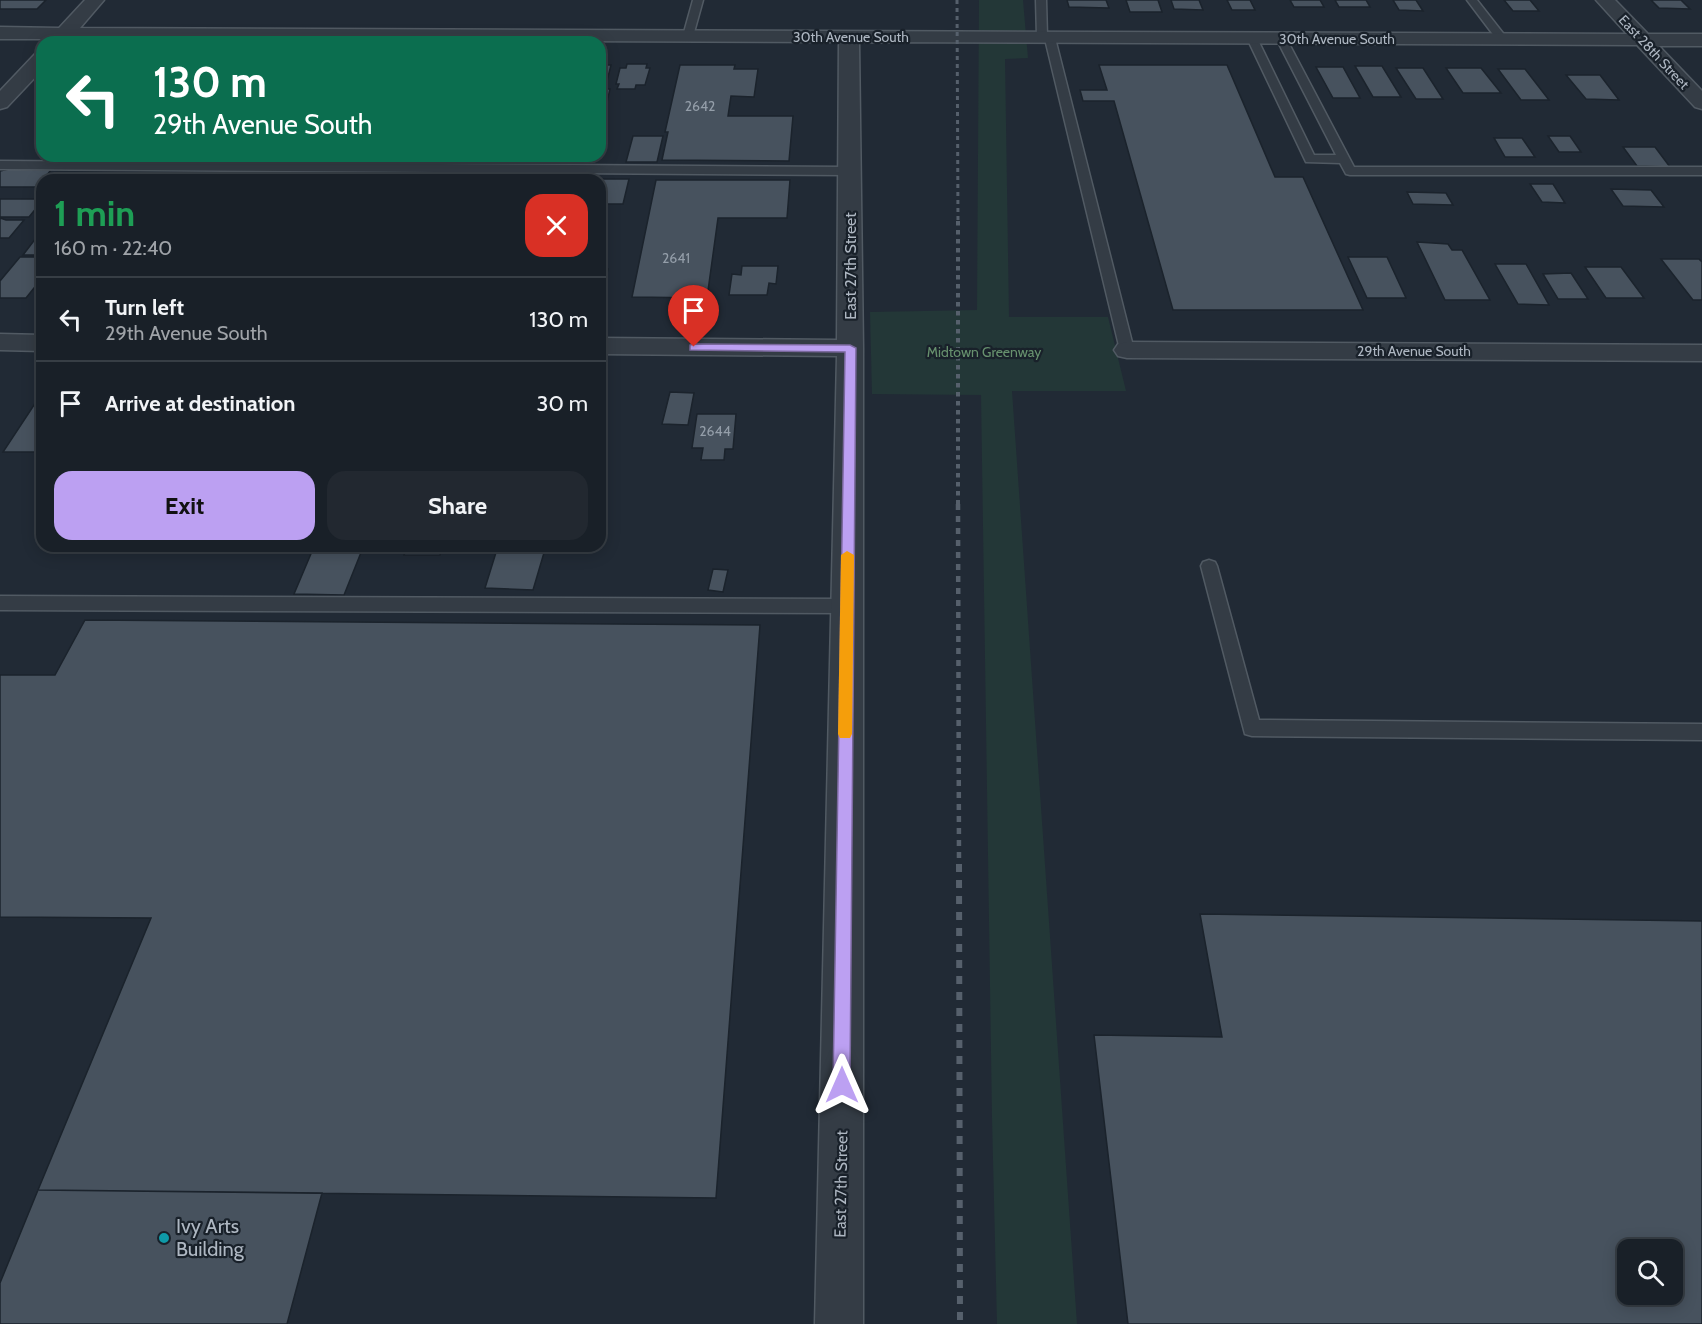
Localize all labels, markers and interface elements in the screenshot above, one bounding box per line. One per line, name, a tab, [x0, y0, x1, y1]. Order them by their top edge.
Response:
street label: East 28th Street	[1615, 11, 1693, 93]
street label: 30th Avenue South	[793, 28, 909, 46]
street label: 30th Avenue South	[1279, 30, 1395, 48]
text: 130 m	[153, 56, 267, 108]
icon: left	[54, 60, 132, 138]
house number: 2642	[685, 97, 715, 115]
text: 29th Avenue South	[153, 108, 372, 141]
text: 1 min	[54, 191, 135, 235]
button: close	[525, 194, 588, 257]
street label: East 27th Street	[841, 212, 860, 320]
text: 160 m · 22:40	[54, 236, 172, 260]
house number: 2641	[662, 249, 690, 267]
pin	[668, 285, 719, 347]
text: Turn left	[105, 294, 184, 321]
icon: arrive	[677, 294, 710, 327]
icon: left	[54, 303, 87, 336]
text: 130 m	[529, 306, 588, 333]
text: 29th Avenue South	[105, 321, 268, 345]
street label: 29th Avenue South	[1357, 342, 1471, 360]
park label: Midtown Greenway	[927, 343, 1041, 361]
icon: arrive	[54, 387, 87, 420]
text: Arrive at destination	[105, 390, 295, 417]
text: 30 m	[536, 390, 588, 417]
house number: 2644	[699, 422, 731, 440]
button: Exit	[54, 471, 315, 540]
button: Share	[327, 471, 588, 540]
position arrow	[810, 1053, 874, 1117]
street label: East 27th Street	[831, 1130, 851, 1238]
place label: Ivy Arts Building	[176, 1214, 245, 1261]
marker: Ivy Arts Building	[157, 1231, 171, 1245]
map controls	[1617, 1239, 1683, 1305]
button: search	[1617, 1239, 1683, 1305]

